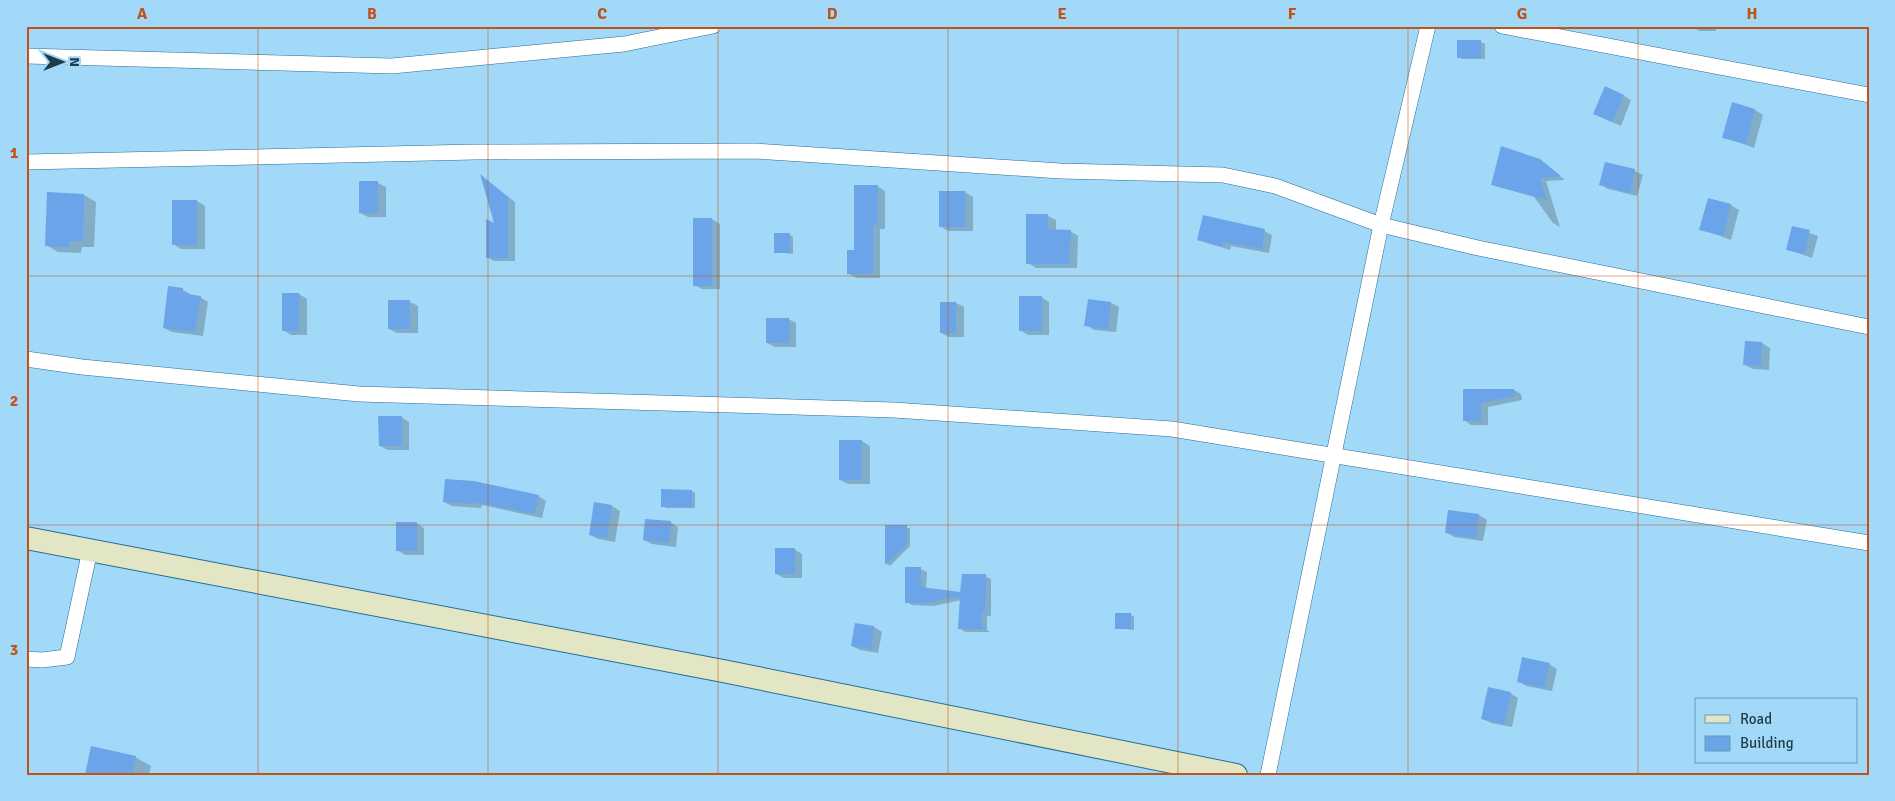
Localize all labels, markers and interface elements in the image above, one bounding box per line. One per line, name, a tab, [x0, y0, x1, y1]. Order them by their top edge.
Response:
text: A	[137, 4, 148, 24]
text: B	[367, 4, 377, 24]
text: C	[597, 4, 607, 24]
text: D	[827, 4, 838, 24]
text: E	[1057, 4, 1067, 24]
text: F	[1288, 4, 1297, 24]
text: G	[1517, 4, 1527, 24]
text: H	[1747, 4, 1757, 24]
north arrow	[38, 38, 88, 88]
text: N	[66, 57, 83, 67]
text: 1	[10, 143, 19, 163]
text: 2	[10, 391, 18, 411]
text: 3	[10, 640, 18, 660]
legend	[1695, 698, 1858, 764]
text: Road	[1740, 710, 1772, 728]
text: Building	[1740, 734, 1794, 752]

